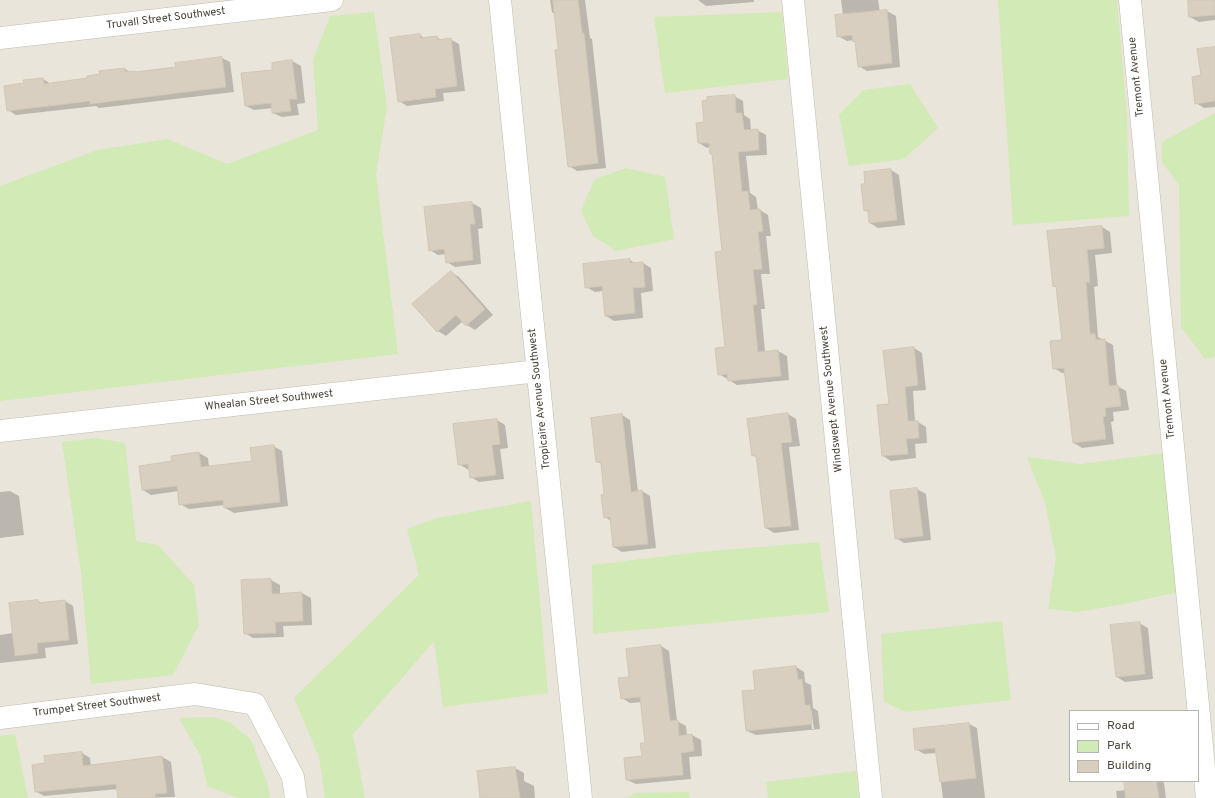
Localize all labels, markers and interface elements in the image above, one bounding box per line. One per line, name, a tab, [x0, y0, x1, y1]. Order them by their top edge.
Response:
street label: Truvall Street Southwest	[106, 5, 226, 33]
street label: Tremont Avenue	[1126, 36, 1148, 118]
street label: Windswept Avenue Southwest	[818, 325, 846, 473]
street label: Tropicaire Avenue Southwest	[526, 328, 554, 470]
street label: Tremont Avenue	[1157, 358, 1179, 440]
street label: Whealan Street Southwest	[204, 388, 334, 414]
street label: Trumpet Street Southwest	[32, 692, 162, 720]
legend	[1069, 710, 1199, 782]
text: Road	[1107, 718, 1135, 734]
text: Park	[1107, 738, 1132, 754]
text: Building	[1107, 758, 1151, 774]

